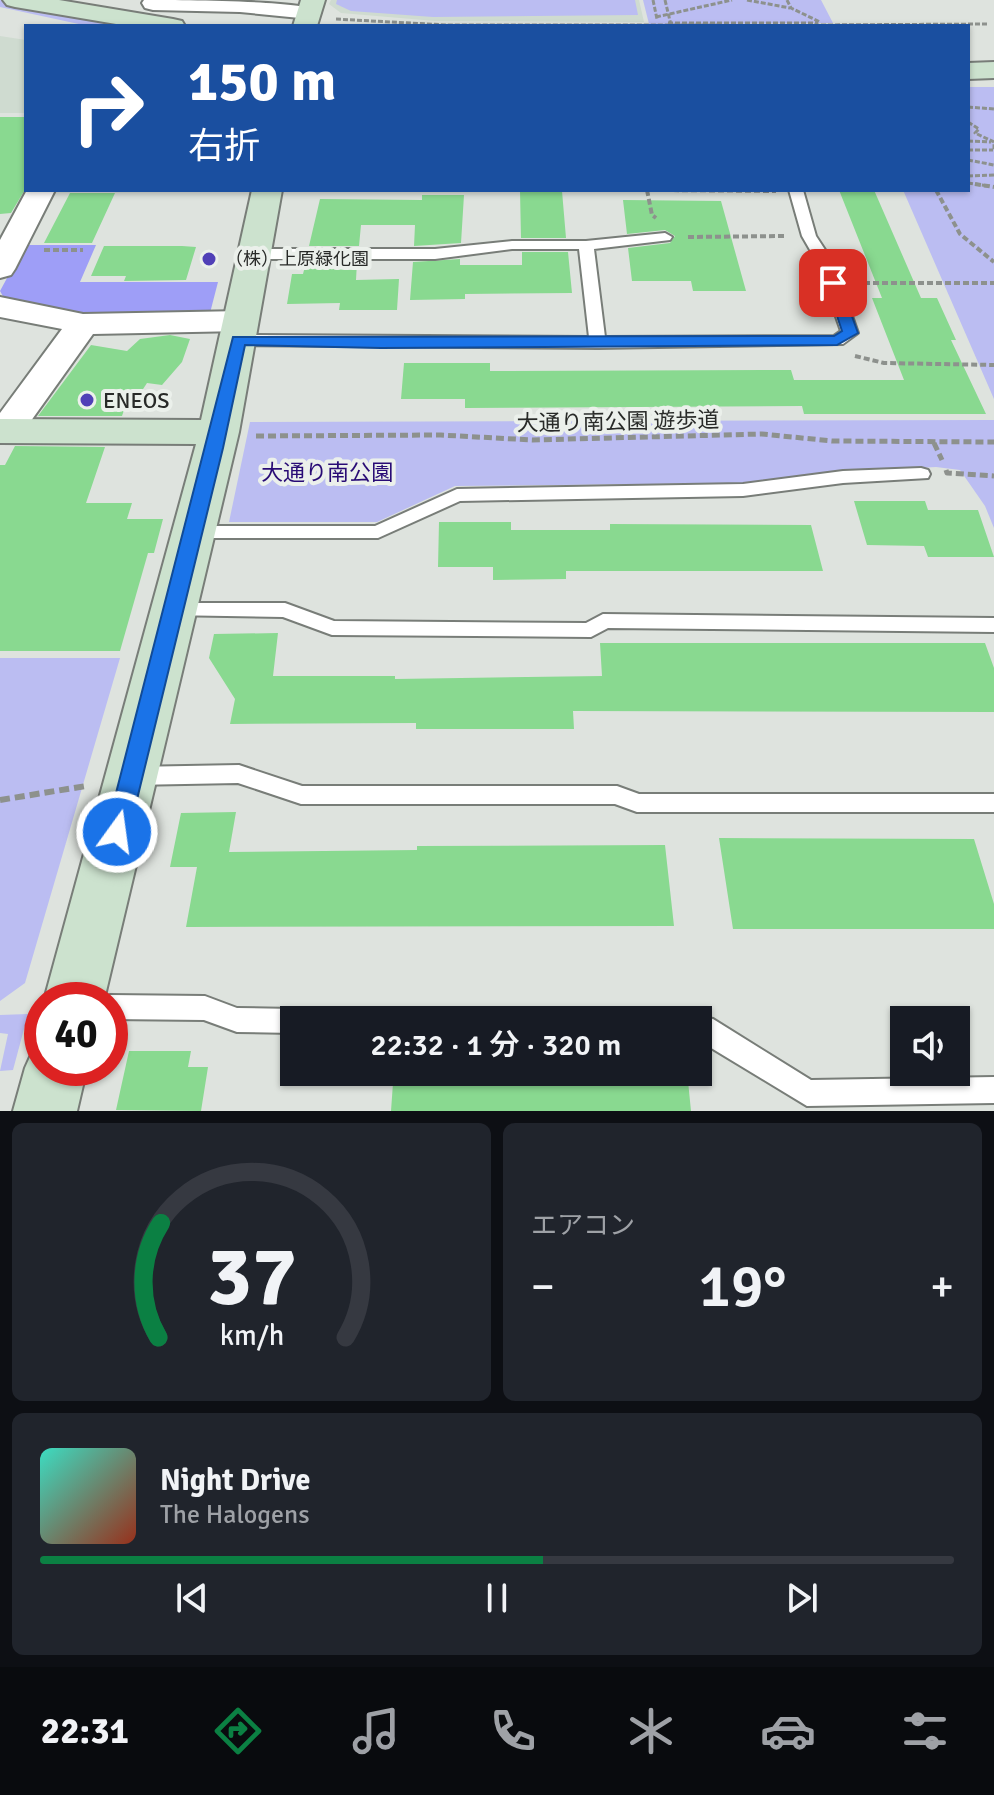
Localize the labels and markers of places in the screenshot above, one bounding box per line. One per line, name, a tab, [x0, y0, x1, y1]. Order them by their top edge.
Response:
place label: （株）上原緑化園	[225, 248, 369, 270]
pin	[799, 249, 867, 317]
marker: （株）上原緑化園	[200, 250, 218, 268]
place label: ENEOS	[103, 387, 169, 414]
marker: ENEOS	[78, 391, 96, 409]

